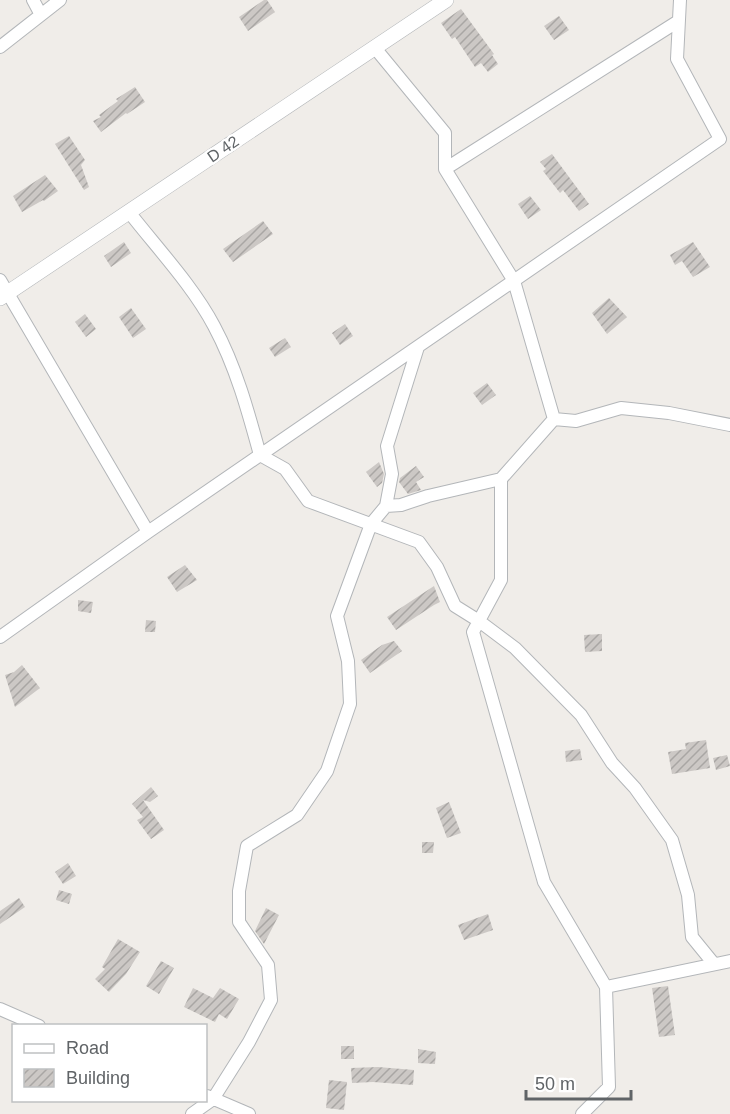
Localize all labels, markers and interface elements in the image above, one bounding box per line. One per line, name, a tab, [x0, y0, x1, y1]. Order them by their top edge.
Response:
street label: D 42	[204, 132, 242, 165]
legend	[12, 1024, 207, 1102]
text: Road	[66, 1038, 109, 1058]
scale bar	[526, 1063, 631, 1101]
text: Building	[66, 1068, 130, 1088]
text: 50 m	[535, 1074, 575, 1094]

